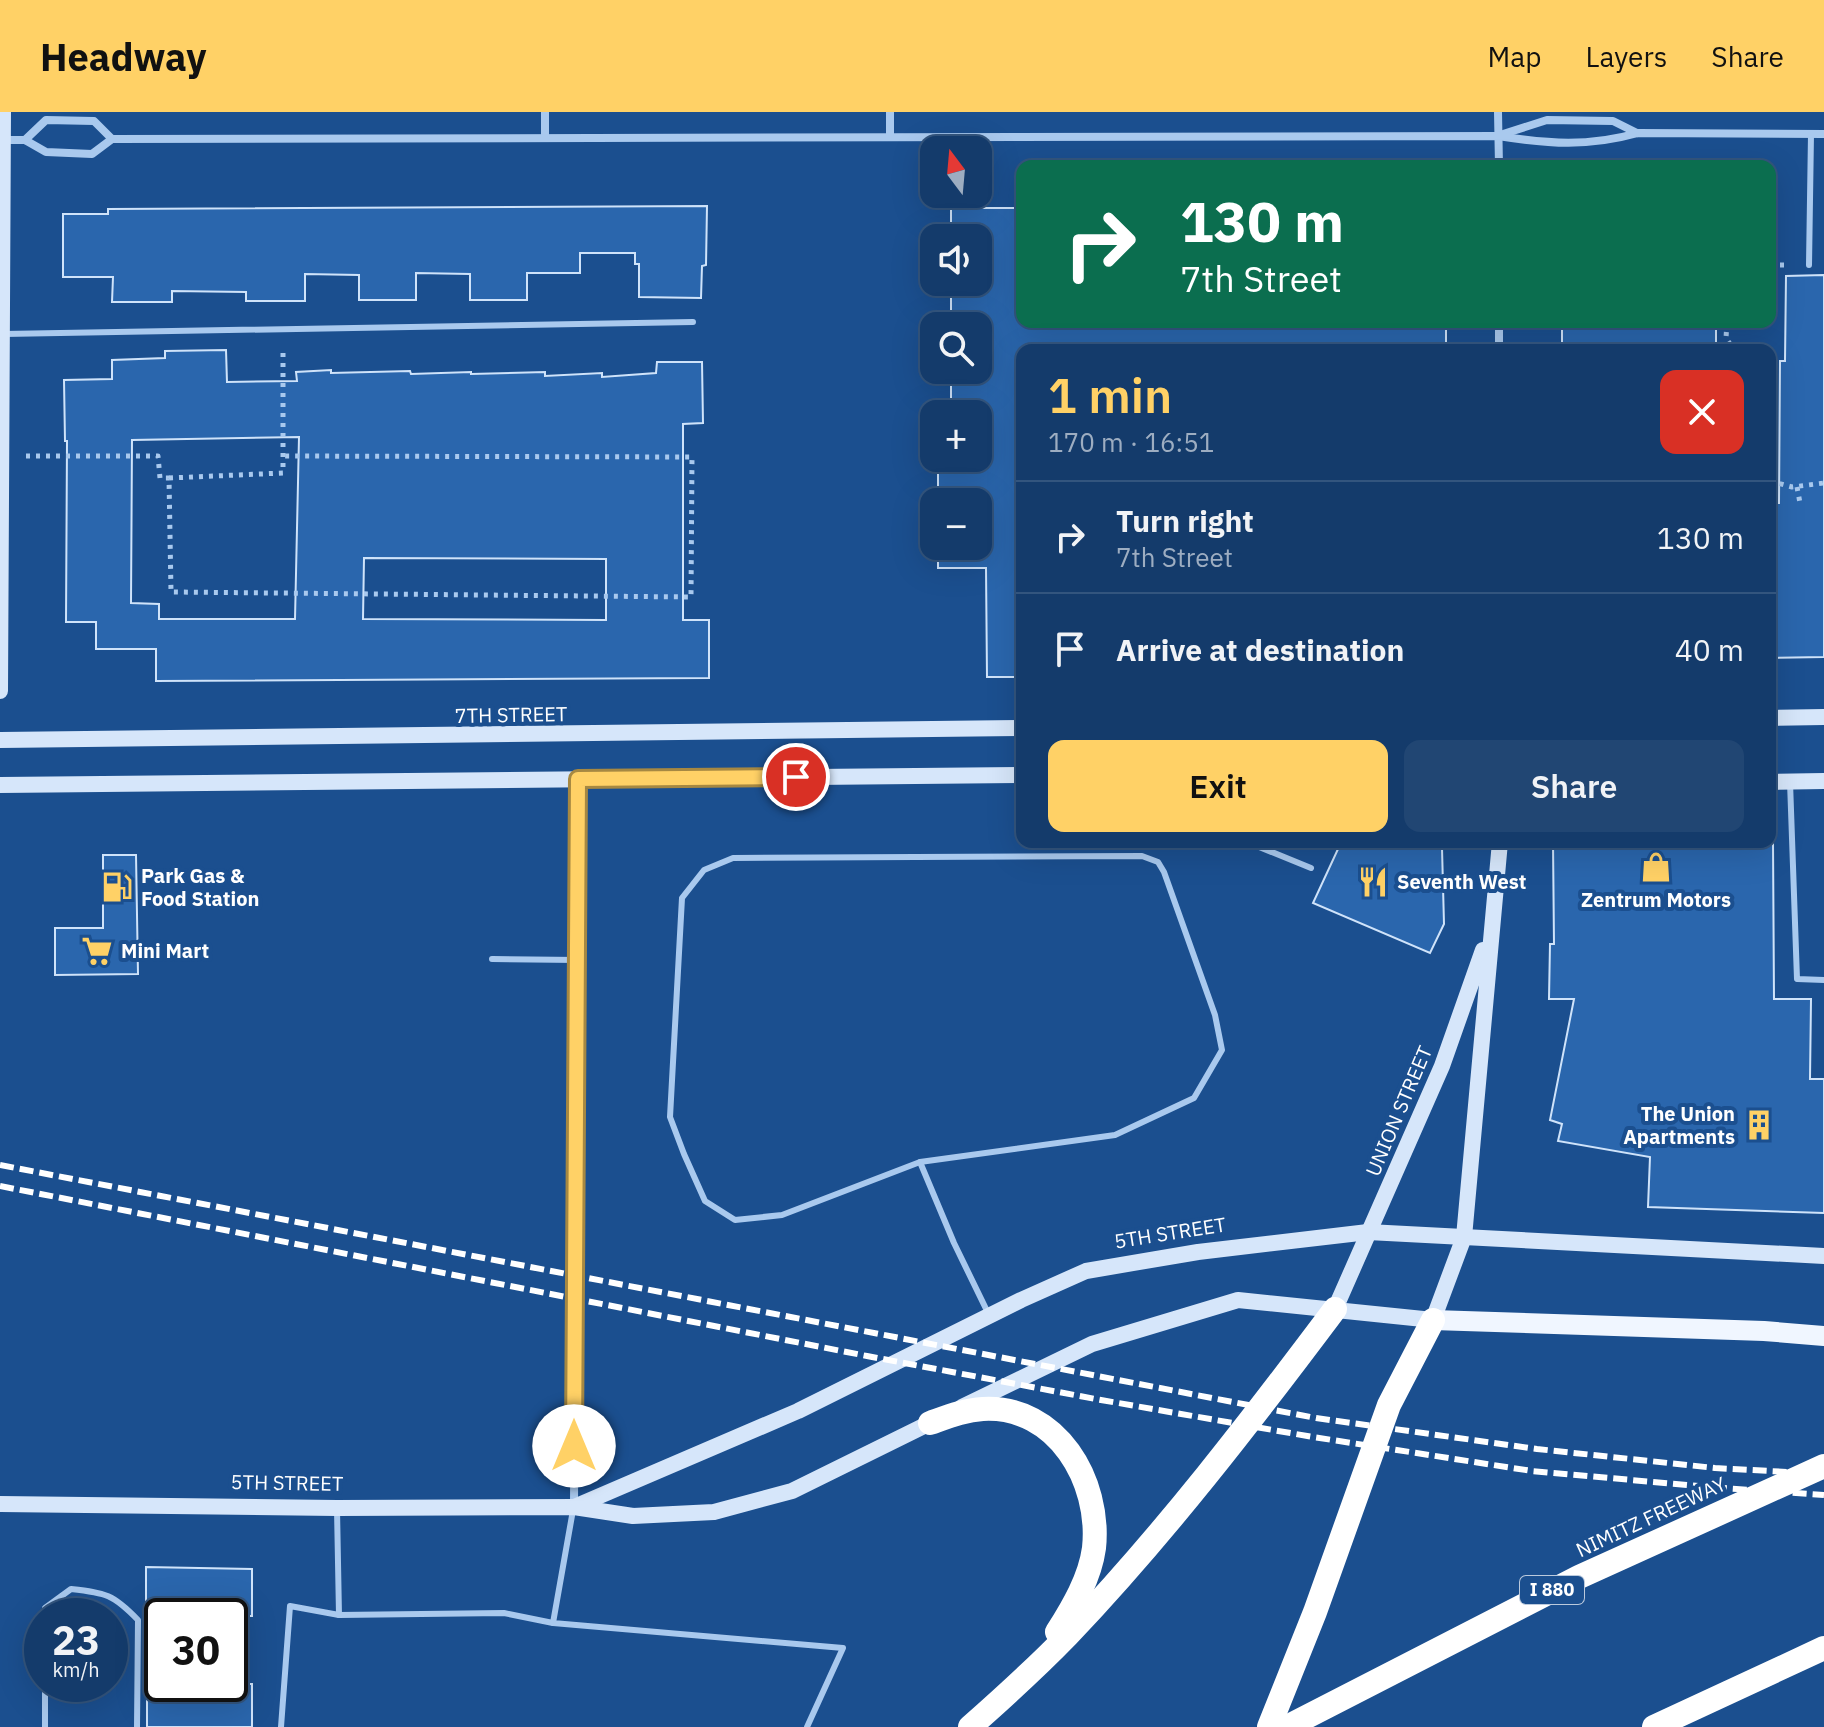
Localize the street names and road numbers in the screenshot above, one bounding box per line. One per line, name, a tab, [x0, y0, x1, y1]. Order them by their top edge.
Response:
street label: 7TH STREET	[454, 700, 568, 729]
street label: UNION STREET	[1359, 1042, 1438, 1180]
street label: 5TH STREET	[1112, 1210, 1228, 1255]
street label: 5TH STREET	[230, 1468, 344, 1497]
street label: NIMITZ FREEWAY	[1571, 1470, 1730, 1563]
road number: I 880	[1520, 1576, 1584, 1604]

